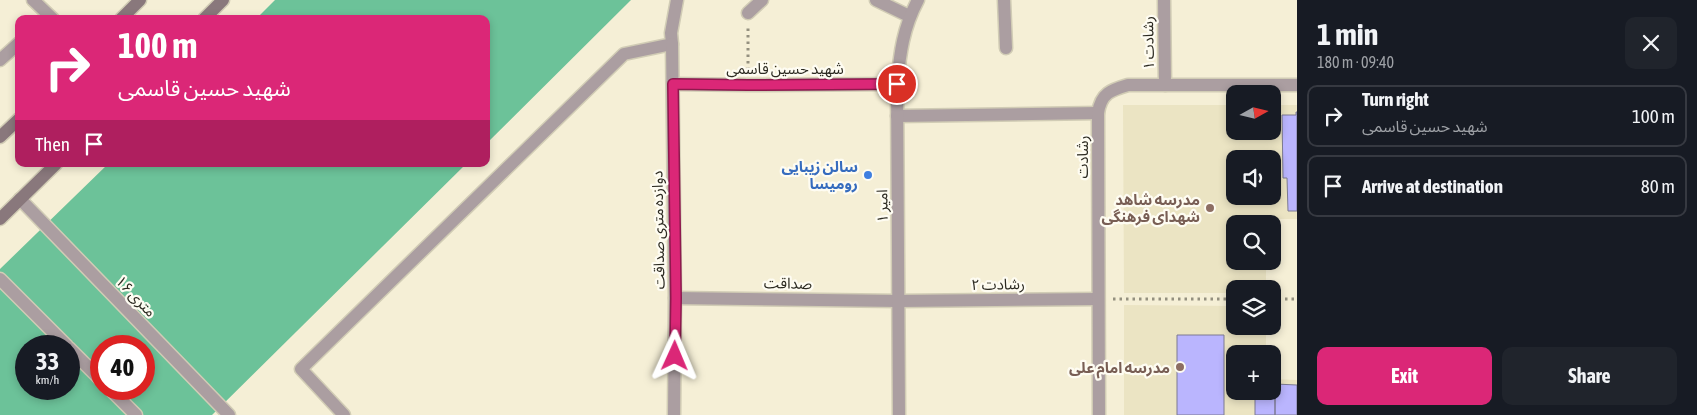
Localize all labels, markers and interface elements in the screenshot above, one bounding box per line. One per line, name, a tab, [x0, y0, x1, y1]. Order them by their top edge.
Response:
street label: رشادت ۱	[1139, 16, 1158, 70]
text: 1 min	[1317, 17, 1378, 51]
button: close	[1625, 17, 1677, 69]
text: 100 m	[118, 25, 197, 65]
icon: right	[35, 35, 100, 100]
text: 180 m · 09:40	[1317, 53, 1394, 71]
street label: شهید حسین قاسمی	[726, 60, 844, 78]
pin	[876, 63, 918, 105]
icon: arrive	[883, 70, 911, 98]
text: شهید حسین قاسمی	[118, 75, 291, 101]
north arrow	[1226, 85, 1281, 140]
map controls	[1226, 85, 1281, 400]
text: Turn right	[1362, 88, 1429, 110]
icon: right	[1319, 102, 1347, 130]
text: 100 m	[1632, 105, 1675, 127]
text: شهید حسین قاسمی	[1362, 117, 1488, 135]
icon: arrive	[80, 130, 108, 158]
text: Then	[35, 133, 70, 155]
street label: رشادت	[1074, 135, 1092, 179]
button: sound	[1226, 150, 1281, 205]
place label: سالن زیبایی رومیسا	[781, 158, 858, 193]
marker: سالن زیبایی رومیسا	[862, 169, 874, 181]
street label: دوازده متری صداقت	[648, 170, 669, 290]
icon: arrive	[1319, 172, 1347, 200]
text: Arrive at destination	[1362, 175, 1503, 197]
text: 80 m	[1641, 175, 1675, 197]
street label: امیر ۱	[873, 189, 892, 223]
place label: مدرسه شاهد شهدای فرهنگی	[1101, 191, 1200, 226]
marker: مدرسه شاهد شهدای فرهنگی	[1204, 202, 1216, 214]
button: search	[1226, 215, 1281, 270]
street label: ۱۶ متری	[112, 272, 159, 321]
street label: صداقت	[764, 274, 812, 292]
street label: رشادت ۲	[971, 275, 1025, 294]
button: layers	[1226, 280, 1281, 335]
position arrow	[648, 329, 700, 381]
speed limit sign: 40	[90, 335, 155, 400]
button: +	[1226, 345, 1281, 400]
text: 33	[36, 347, 59, 375]
button: Exit	[1317, 347, 1492, 405]
button: Share	[1502, 347, 1677, 405]
place label: مدرسه امام علی	[1069, 359, 1170, 379]
marker: مدرسه امام علی	[1174, 361, 1186, 373]
text: km/h	[36, 373, 59, 387]

